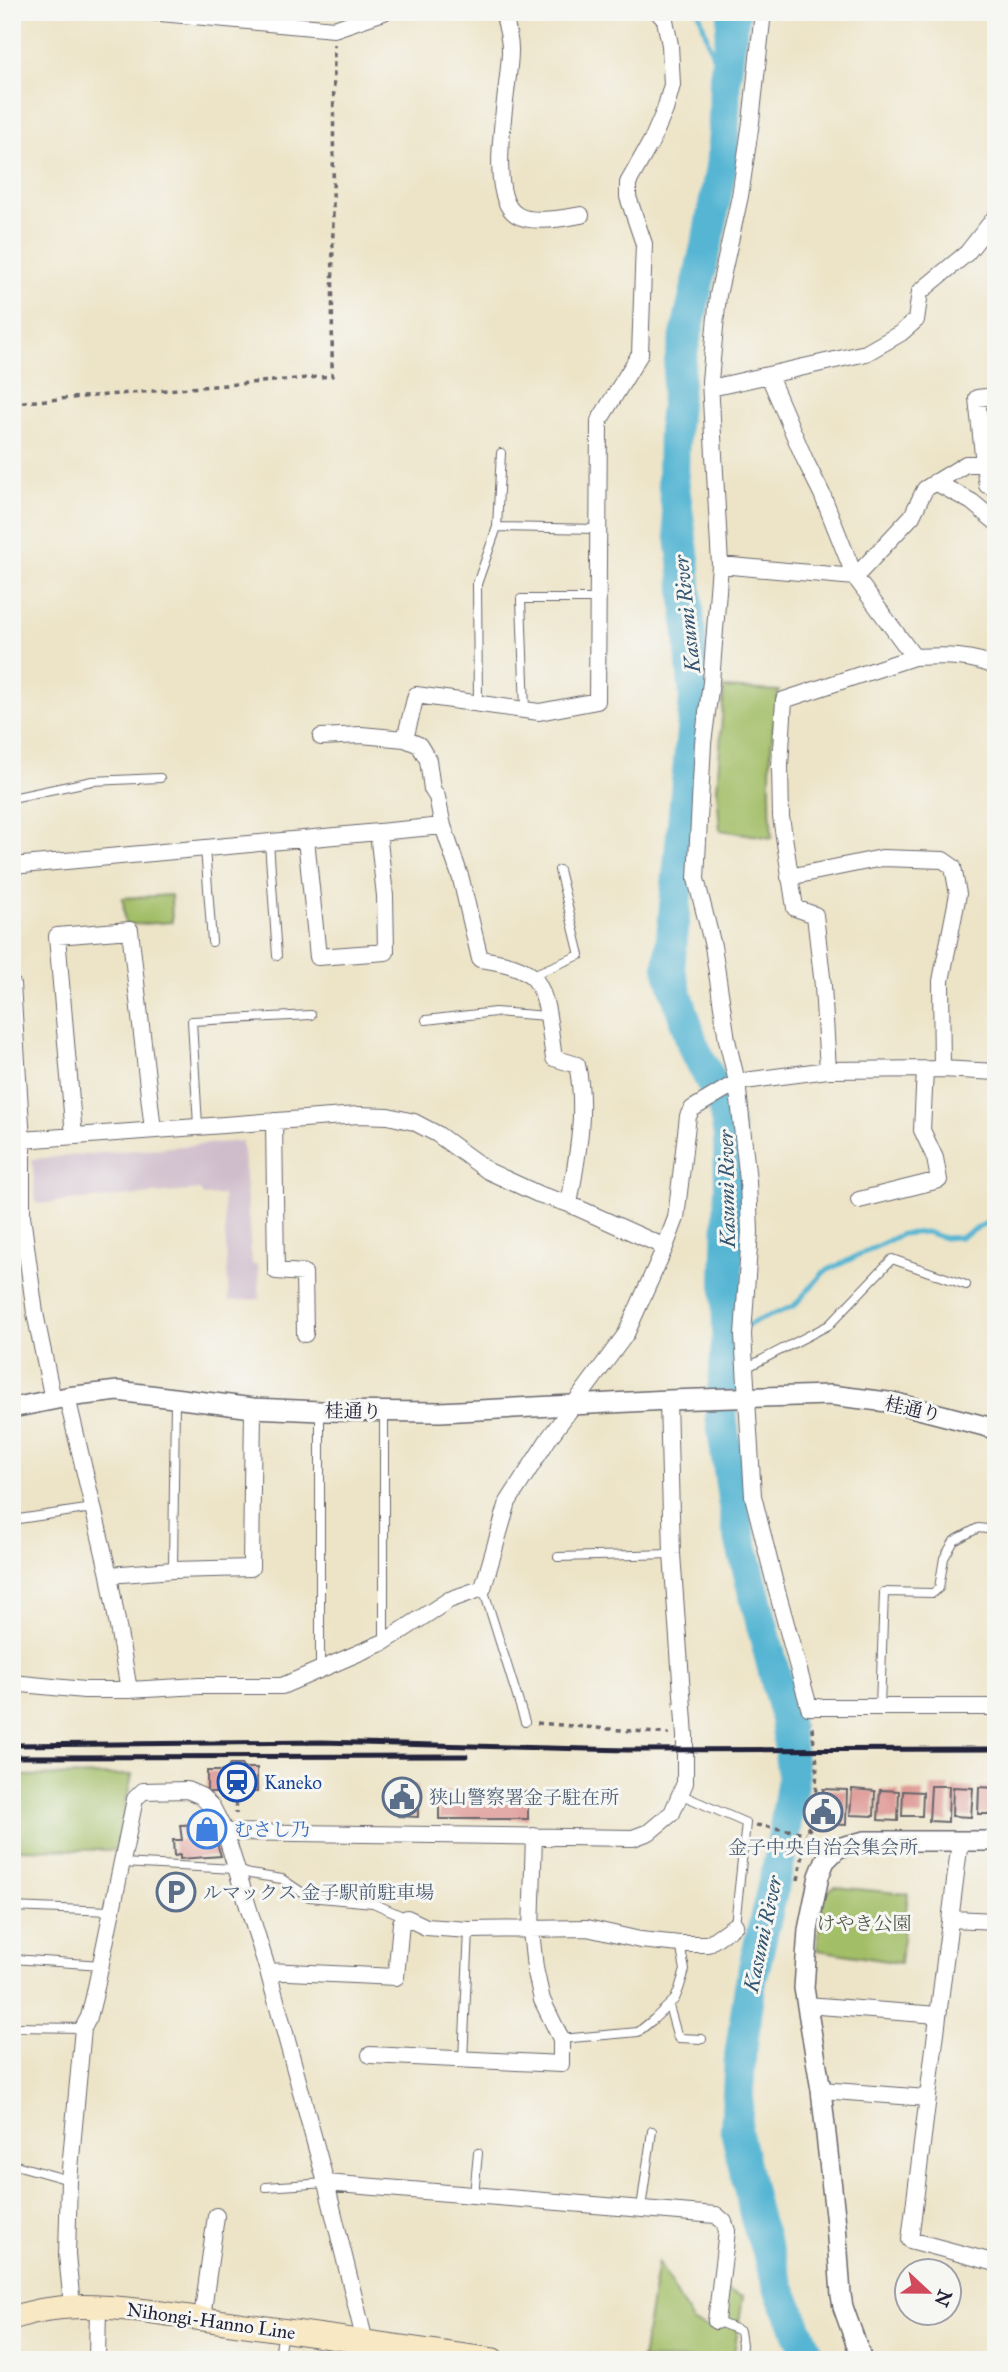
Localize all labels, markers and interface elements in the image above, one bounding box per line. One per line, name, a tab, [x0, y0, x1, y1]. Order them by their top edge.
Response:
water label: Kasumi River	[668, 553, 706, 675]
water label: Kasumi River	[713, 1129, 741, 1249]
street label: 桂通り	[883, 1391, 943, 1427]
street label: 桂通り	[324, 1399, 382, 1423]
station icon: Kaneko	[216, 1761, 258, 1803]
place label: Kaneko	[264, 1771, 322, 1794]
public building icon: 狭山警察署金子駐在所	[381, 1776, 423, 1818]
place label: 狭山警察署金子駐在所	[429, 1786, 619, 1809]
public building icon: 金子中央自治会集会所	[802, 1791, 844, 1833]
shop icon: むさし乃	[186, 1808, 228, 1850]
place label: むさし乃	[234, 1818, 310, 1841]
place label: 金子中央自治会集会所	[728, 1836, 918, 1859]
parking icon: ルマックス 金子駅前駐車場	[155, 1871, 197, 1913]
water label: Kasumi River	[738, 1872, 788, 1995]
place label: ルマックス 金子駅前駐車場	[203, 1881, 434, 1904]
park label: けやき公園	[816, 1912, 912, 1935]
north arrow	[892, 2256, 962, 2326]
text: N	[930, 2286, 957, 2310]
street label: Nihongi-Hanno Line	[125, 2298, 297, 2345]

